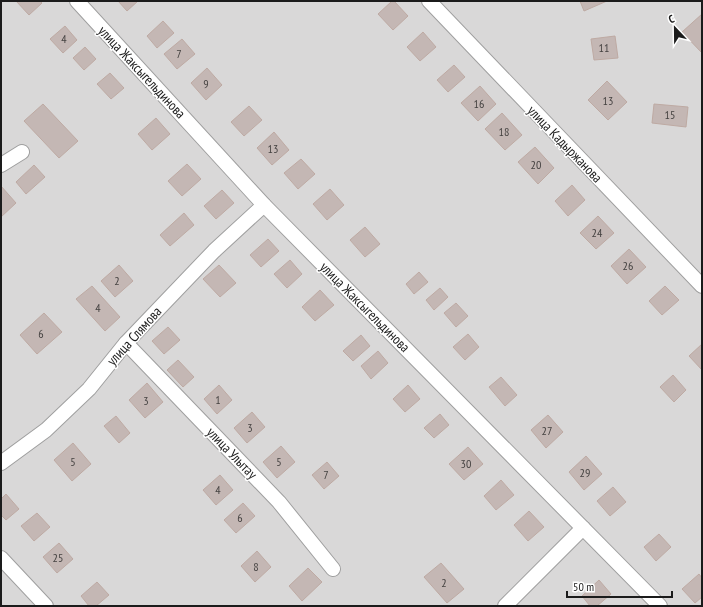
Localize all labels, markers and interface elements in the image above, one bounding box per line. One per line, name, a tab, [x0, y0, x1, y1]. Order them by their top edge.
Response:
north arrow	[655, 8, 695, 48]
text: С	[666, 11, 676, 26]
street label: улица Жаксыгельдинова	[94, 22, 190, 122]
house number: 4	[61, 31, 67, 46]
house number: 11	[599, 40, 609, 55]
house number: 7	[176, 46, 182, 61]
house number: 9	[203, 76, 209, 91]
house number: 13	[603, 93, 613, 108]
house number: 16	[474, 96, 484, 111]
street label: улица Кадыржанова	[524, 102, 606, 186]
house number: 15	[665, 107, 675, 122]
house number: 18	[499, 124, 509, 139]
house number: 13	[268, 141, 278, 156]
house number: 20	[531, 157, 541, 172]
house number: 24	[592, 225, 603, 240]
street label: улица Жаксыгельдинова	[316, 258, 414, 356]
house number: 26	[623, 258, 633, 273]
house number: 2	[114, 273, 120, 288]
house number: 4	[95, 300, 101, 315]
street label: улица Слямова	[103, 303, 165, 369]
house number: 6	[38, 326, 44, 341]
house number: 1	[215, 392, 221, 407]
house number: 3	[143, 393, 149, 408]
house number: 3	[247, 420, 253, 435]
street label: улица Улытау	[203, 423, 262, 483]
house number: 27	[542, 423, 552, 438]
house number: 5	[70, 454, 76, 469]
house number: 5	[276, 454, 282, 469]
house number: 30	[461, 456, 471, 471]
house number: 29	[580, 465, 590, 480]
house number: 7	[323, 467, 329, 482]
house number: 4	[215, 482, 221, 497]
house number: 6	[237, 510, 243, 525]
house number: 25	[53, 550, 63, 565]
house number: 8	[253, 559, 259, 574]
scale bar	[567, 573, 672, 599]
house number: 2	[441, 575, 447, 590]
text: 50 m	[573, 579, 594, 594]

